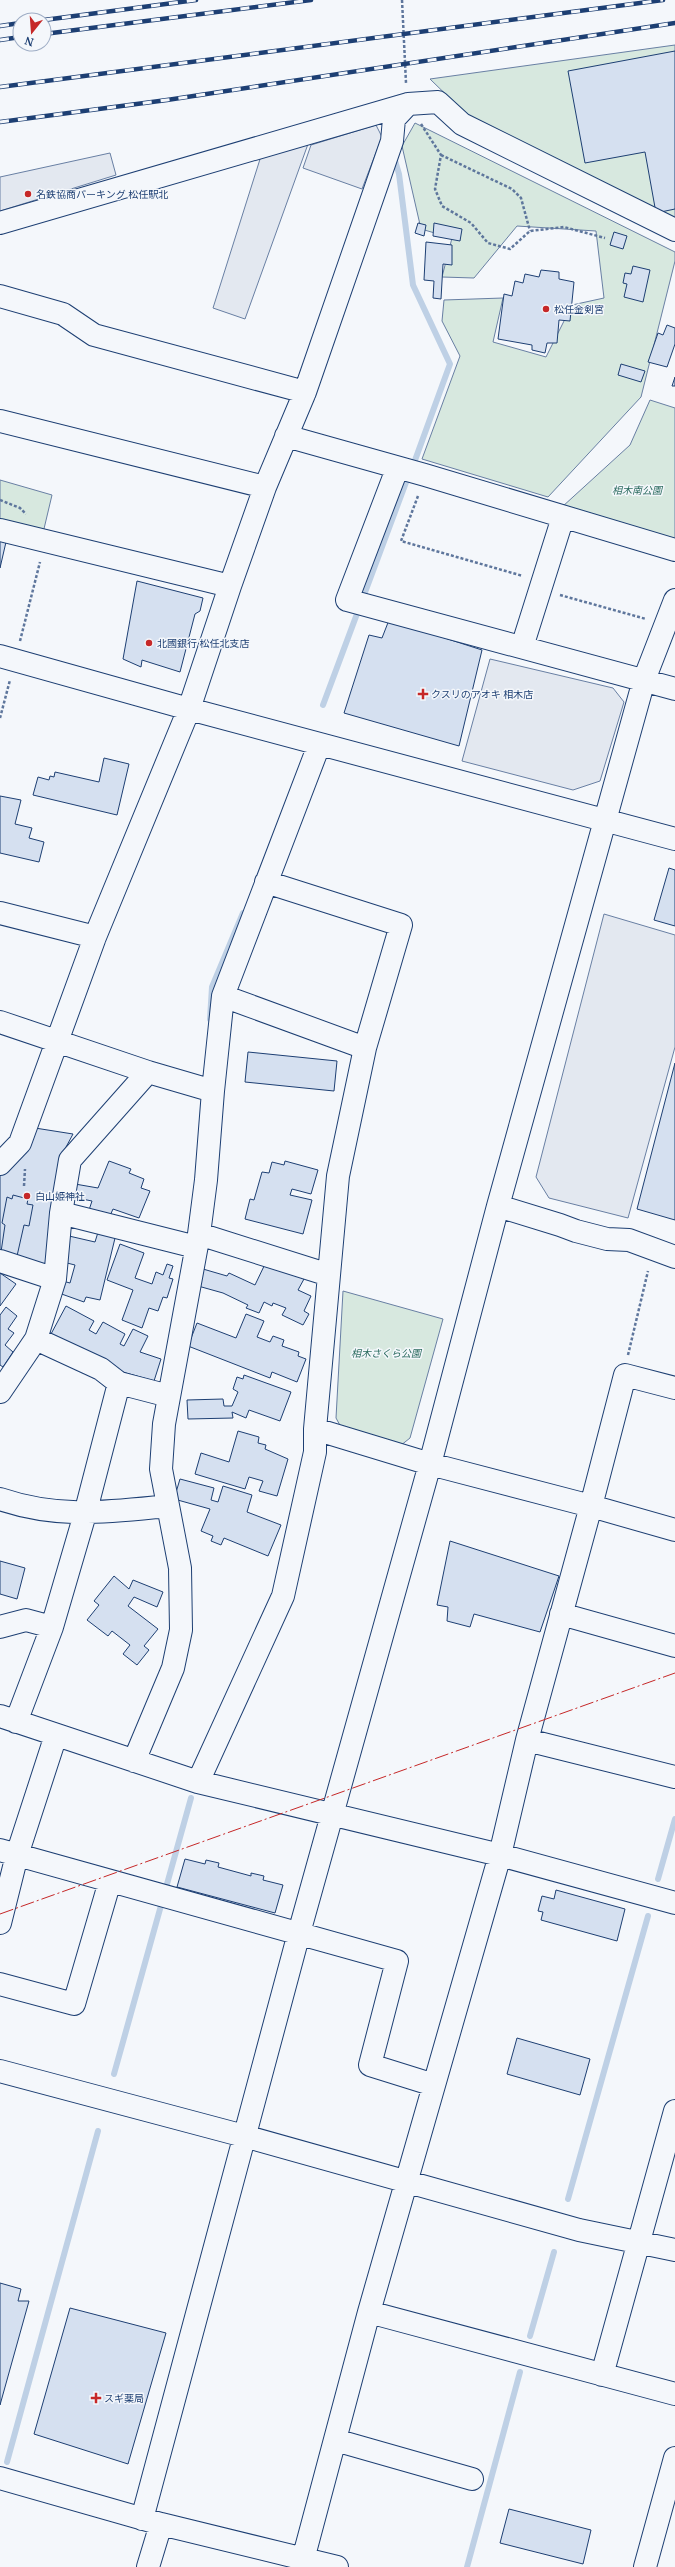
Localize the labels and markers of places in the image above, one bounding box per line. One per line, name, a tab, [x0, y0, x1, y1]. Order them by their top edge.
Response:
place label: 名鉄協商パーキング 松任駅北	[36, 187, 168, 201]
marker: 名鉄協商パーキング 松任駅北	[23, 189, 33, 199]
place label: 松任金剣宮	[554, 302, 604, 316]
marker: 松任金剣宮	[541, 304, 551, 314]
place label: 北國銀行 松任北支店	[157, 636, 250, 650]
marker: 北國銀行 松任北支店	[144, 638, 154, 648]
place label: クスリのアオキ 相木店	[431, 687, 533, 701]
marker: クスリのアオキ 相木店	[418, 689, 428, 699]
place label: 白山姫神社	[35, 1189, 85, 1203]
marker: 白山姫神社	[22, 1191, 32, 1201]
place label: スギ薬局	[104, 2391, 144, 2405]
marker: スギ薬局	[91, 2393, 101, 2403]

